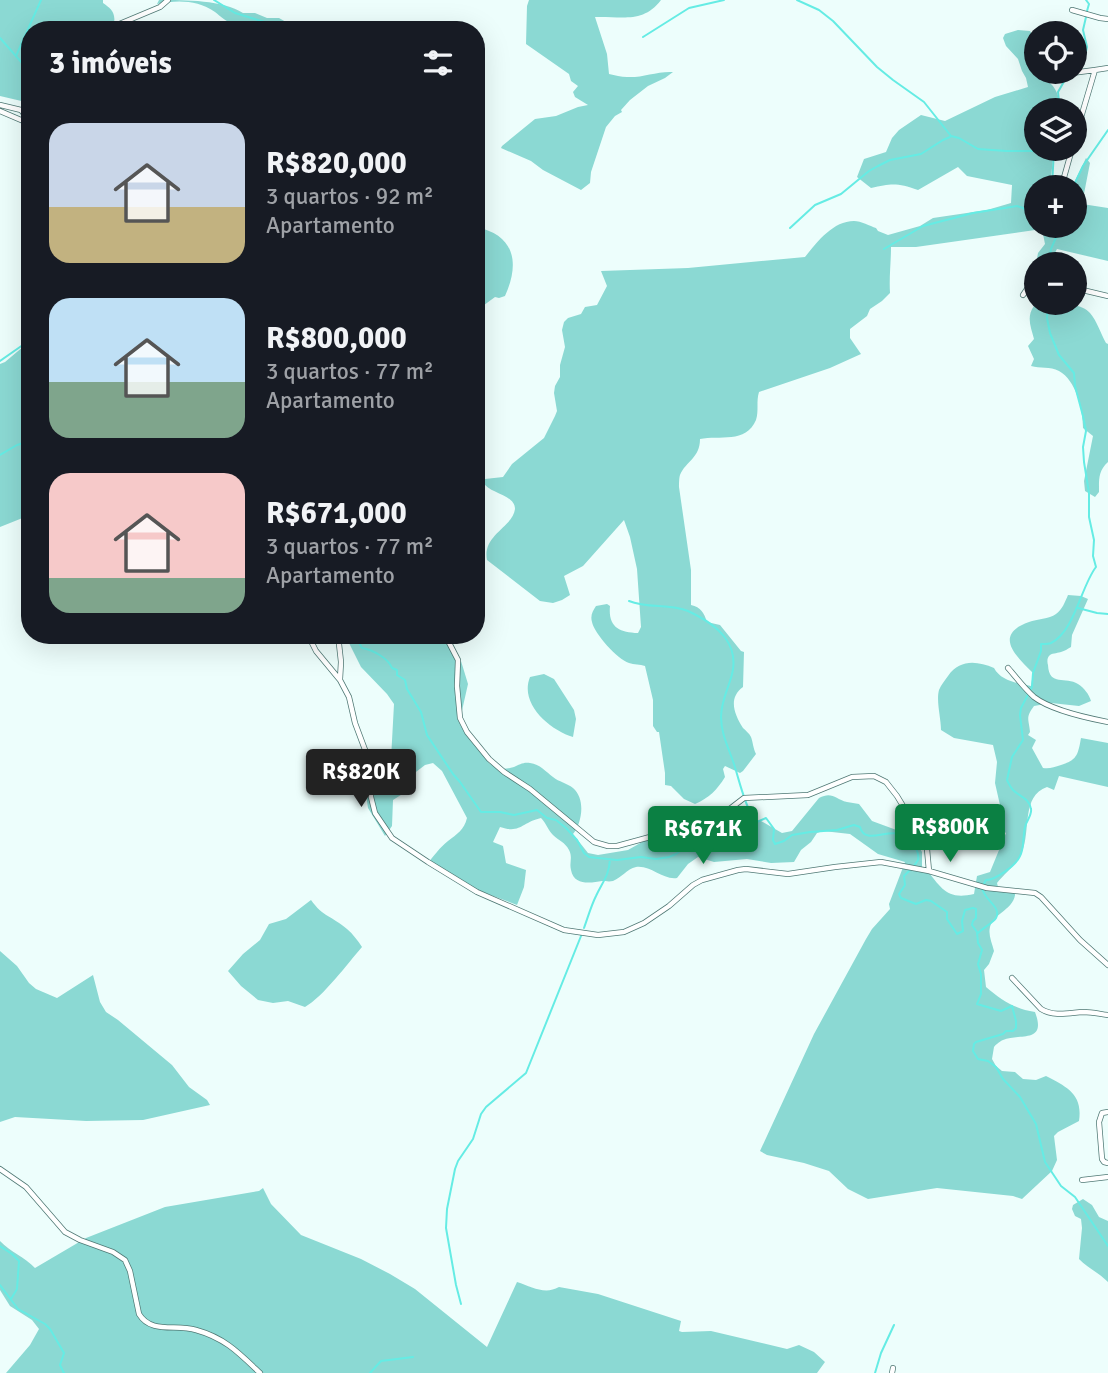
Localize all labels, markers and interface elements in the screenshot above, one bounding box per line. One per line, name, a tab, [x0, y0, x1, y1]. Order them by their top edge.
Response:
map controls	[1024, 21, 1087, 315]
button: locate	[1024, 21, 1087, 84]
icon: filters	[419, 44, 457, 82]
text: 3 imóveis	[49, 45, 172, 82]
button: layers	[1024, 98, 1087, 161]
text: R$820,000	[266, 145, 407, 182]
icon: home	[105, 151, 189, 235]
button: +	[1024, 175, 1087, 238]
text: 3 quartos · 92 m²	[266, 182, 434, 211]
text: Apartamento	[266, 211, 395, 240]
button: −	[1024, 252, 1087, 315]
text: R$800,000	[266, 320, 407, 357]
icon: home	[105, 326, 189, 410]
text: 3 quartos · 77 m²	[266, 357, 434, 386]
text: Apartamento	[266, 386, 395, 415]
text: R$671,000	[266, 495, 407, 532]
icon: home	[105, 501, 189, 585]
text: 3 quartos · 77 m²	[266, 532, 434, 561]
text: Apartamento	[266, 561, 395, 590]
pin: R$820K	[304, 750, 418, 809]
text: R$820K	[322, 757, 400, 786]
pin: R$800K	[893, 804, 1007, 864]
pin: R$671K	[646, 806, 760, 866]
text: R$800K	[911, 812, 989, 841]
text: R$671K	[664, 814, 742, 843]

